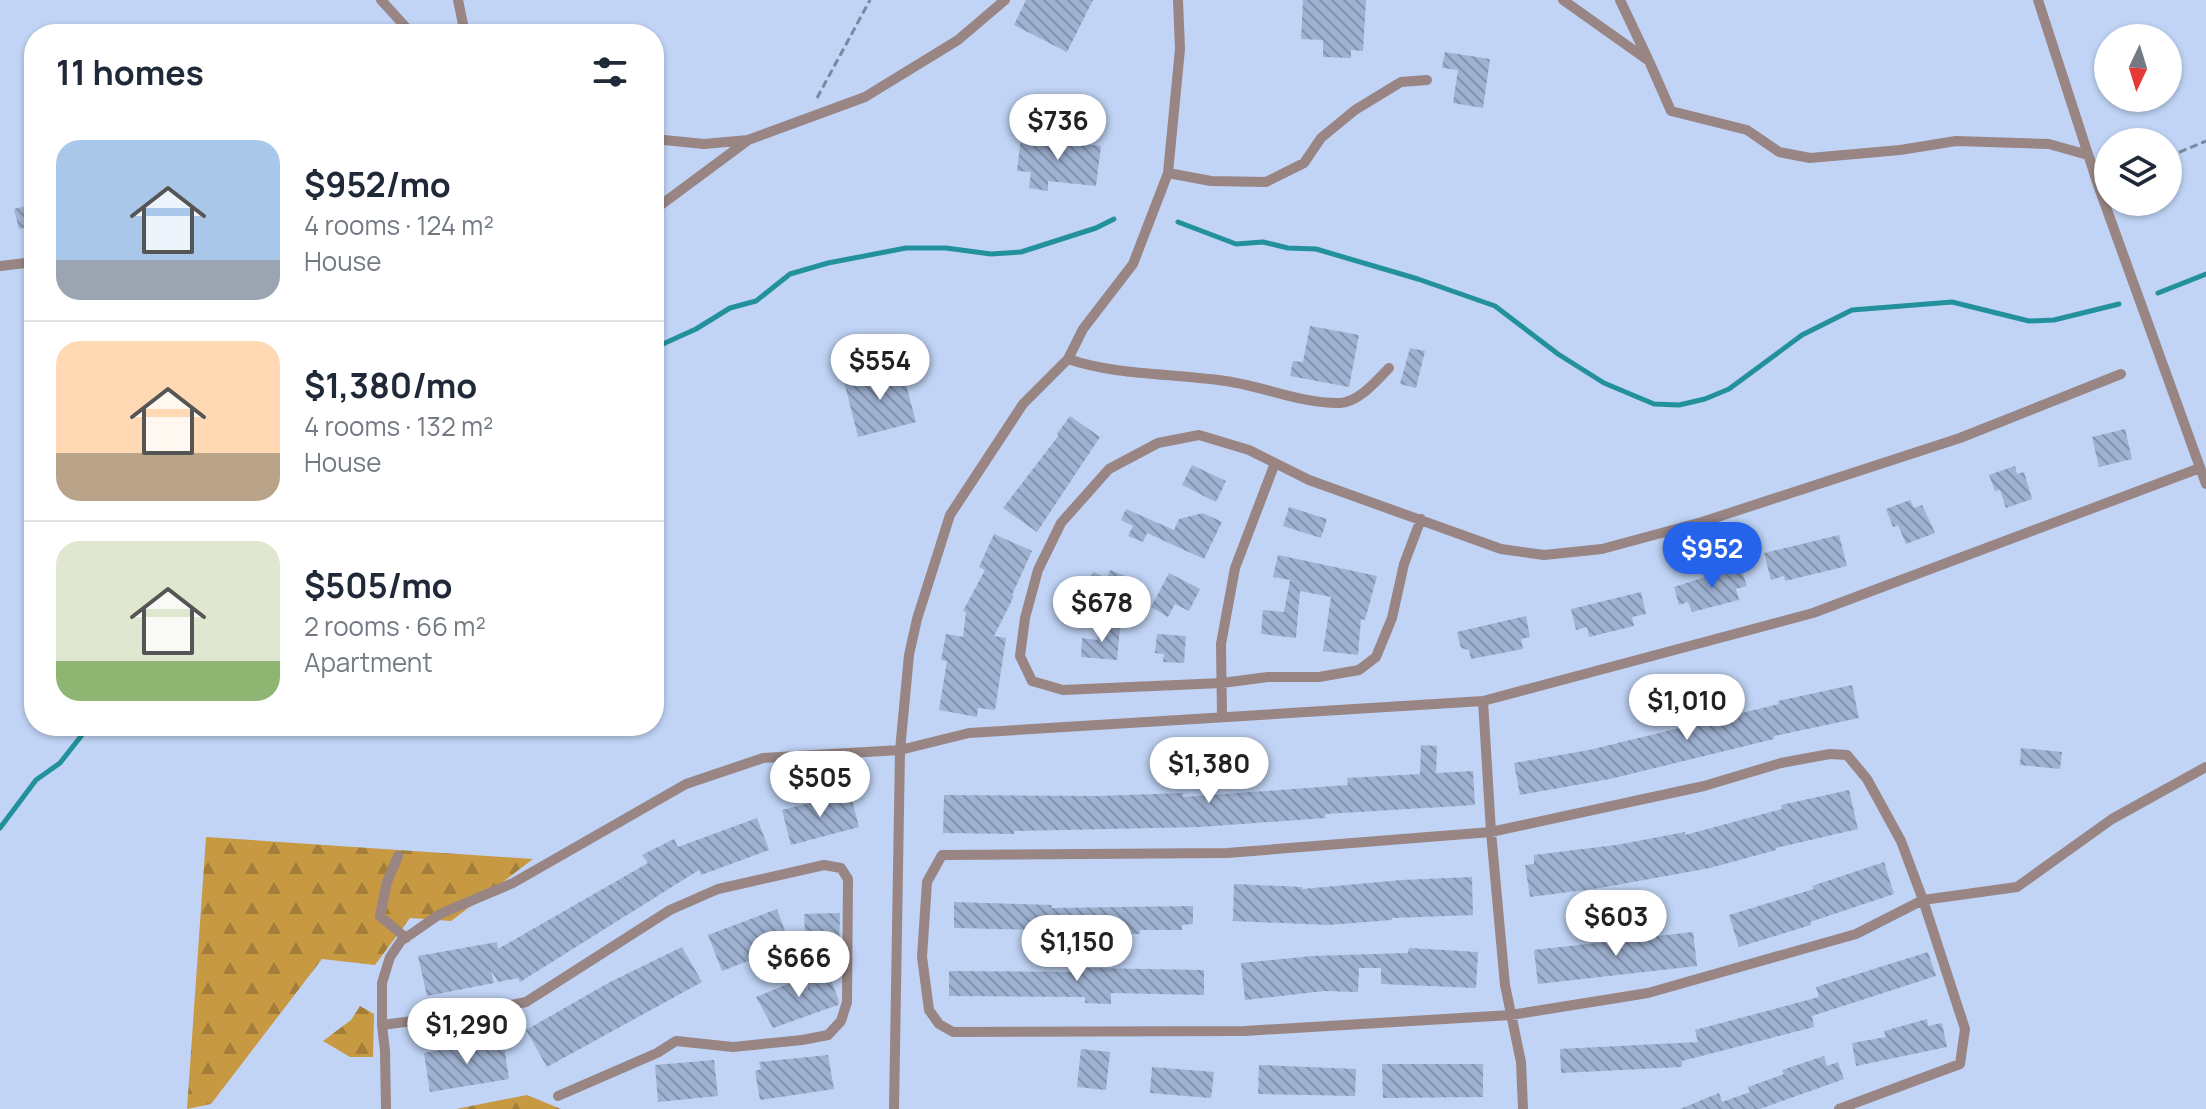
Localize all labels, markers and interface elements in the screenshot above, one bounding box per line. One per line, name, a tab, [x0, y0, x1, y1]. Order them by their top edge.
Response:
north arrow	[2094, 24, 2182, 112]
map controls	[2094, 24, 2182, 216]
text: 11 homes	[56, 49, 204, 95]
icon: filters	[588, 50, 632, 94]
pin: $736	[1011, 94, 1105, 162]
text: $736	[1027, 102, 1089, 138]
button: layers	[2094, 128, 2182, 216]
text: $952/mo	[304, 161, 451, 207]
icon: home	[120, 172, 216, 268]
text: 4 rooms · 124 m²	[304, 207, 494, 243]
text: House	[304, 243, 381, 279]
pin: $554	[833, 334, 927, 402]
text: $554	[849, 342, 911, 378]
text: $1,380/mo	[304, 362, 477, 408]
icon: home	[120, 373, 216, 469]
text: 4 rooms · 132 m²	[304, 408, 493, 444]
text: House	[304, 444, 381, 480]
pin: $952	[1665, 522, 1759, 590]
text: $952	[1681, 530, 1743, 566]
text: $505/mo	[304, 562, 453, 608]
icon: home	[120, 573, 216, 669]
pin: $678	[1055, 576, 1149, 644]
text: $678	[1071, 584, 1133, 620]
text: 2 rooms · 66 m²	[304, 608, 486, 644]
text: Apartment	[304, 644, 433, 680]
pin: $1,010	[1622, 674, 1752, 742]
text: $1,010	[1647, 682, 1727, 718]
pin: $1,380	[1144, 737, 1274, 805]
text: $1,380	[1168, 745, 1250, 781]
pin: $505	[773, 751, 867, 819]
text: $505	[788, 759, 852, 795]
pin: $603	[1569, 890, 1663, 958]
text: $603	[1584, 898, 1648, 934]
pin: $1,150	[1012, 915, 1142, 983]
text: $1,150	[1039, 923, 1115, 959]
pin: $666	[752, 931, 846, 999]
text: $666	[767, 939, 831, 975]
pin: $1,290	[402, 998, 532, 1066]
text: $1,290	[425, 1006, 509, 1042]

